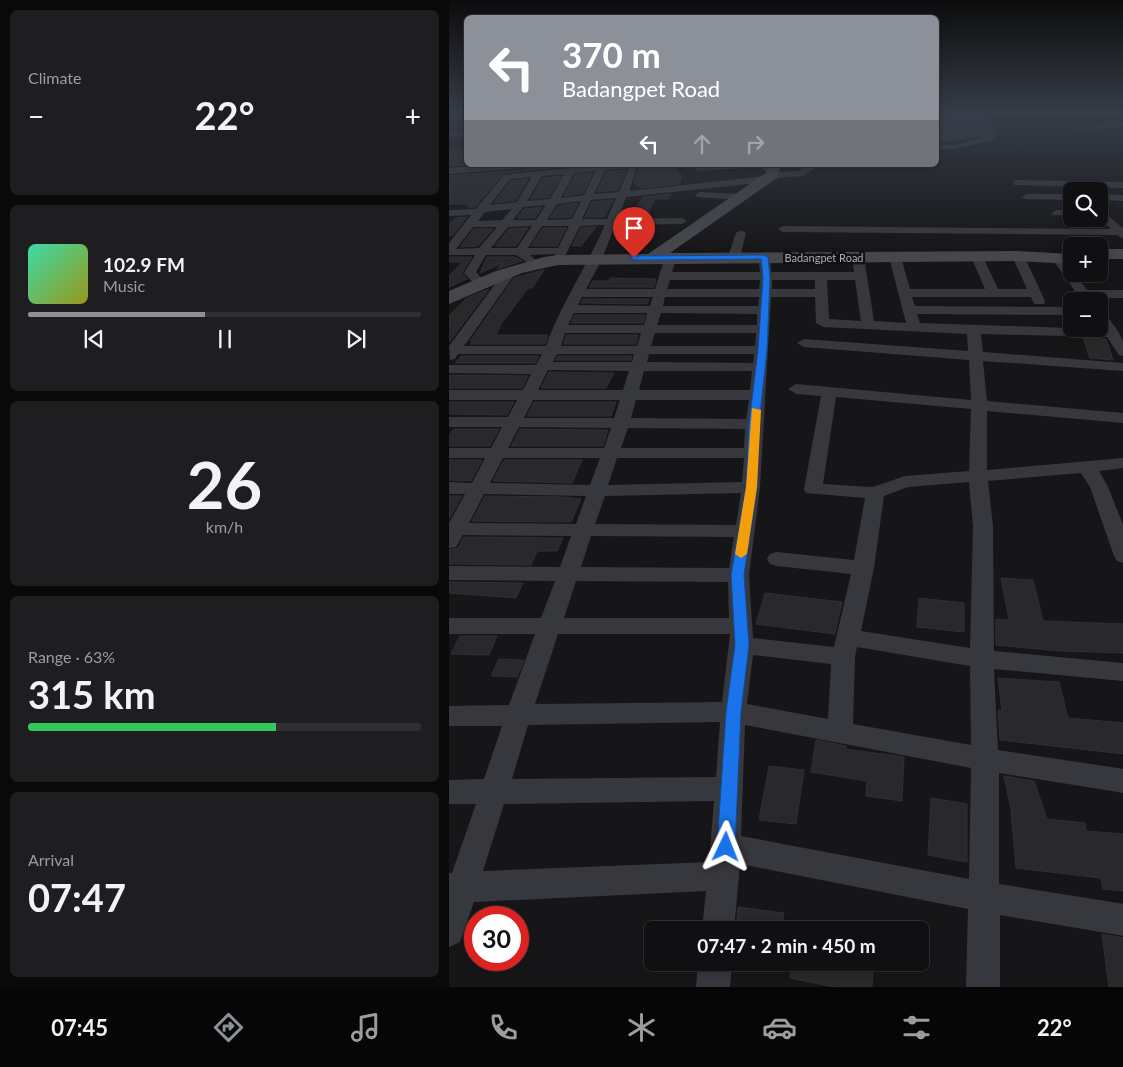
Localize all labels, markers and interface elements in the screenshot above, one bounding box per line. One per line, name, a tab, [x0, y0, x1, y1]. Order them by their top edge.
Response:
text: 370 m	[562, 33, 661, 75]
icon: left	[479, 35, 544, 100]
text: Climate	[28, 68, 81, 87]
text: Badangpet Road	[562, 75, 720, 102]
text: 22°	[195, 92, 254, 138]
text: −	[28, 99, 44, 133]
text: +	[405, 99, 421, 133]
icon: left	[635, 130, 663, 158]
icon: ahead	[688, 130, 716, 158]
icon: right	[741, 130, 769, 158]
map controls	[1063, 182, 1108, 337]
button: search	[1063, 182, 1108, 227]
pin	[613, 207, 655, 258]
icon: arrive	[620, 214, 648, 242]
button: +	[1063, 237, 1108, 282]
street label: Badangpet Road	[784, 251, 864, 264]
text: 102.9 FM	[103, 253, 185, 276]
text: Music	[103, 276, 145, 295]
button: −	[1063, 292, 1108, 337]
icon: previous	[80, 325, 108, 353]
icon: pause	[211, 325, 239, 353]
icon: next	[342, 325, 370, 353]
text: 26	[187, 445, 262, 523]
text: km/h	[206, 517, 243, 536]
text: Range · 63%	[28, 647, 115, 666]
text: 315 km	[28, 671, 156, 717]
position arrow	[699, 820, 751, 872]
text: Arrival	[28, 850, 74, 869]
text: 07:47	[28, 874, 126, 920]
speed limit sign: 30	[464, 906, 529, 971]
text: 07:47 · 2 min · 450 m	[697, 934, 876, 957]
icon: directions	[211, 1010, 246, 1045]
icon: music	[348, 1010, 383, 1045]
icon: phone	[486, 1010, 521, 1045]
icon: climate	[624, 1010, 659, 1045]
icon: car	[762, 1010, 797, 1045]
icon: filters	[899, 1010, 934, 1045]
text: 07:45	[51, 1014, 108, 1041]
text: 22°	[1037, 1014, 1072, 1041]

